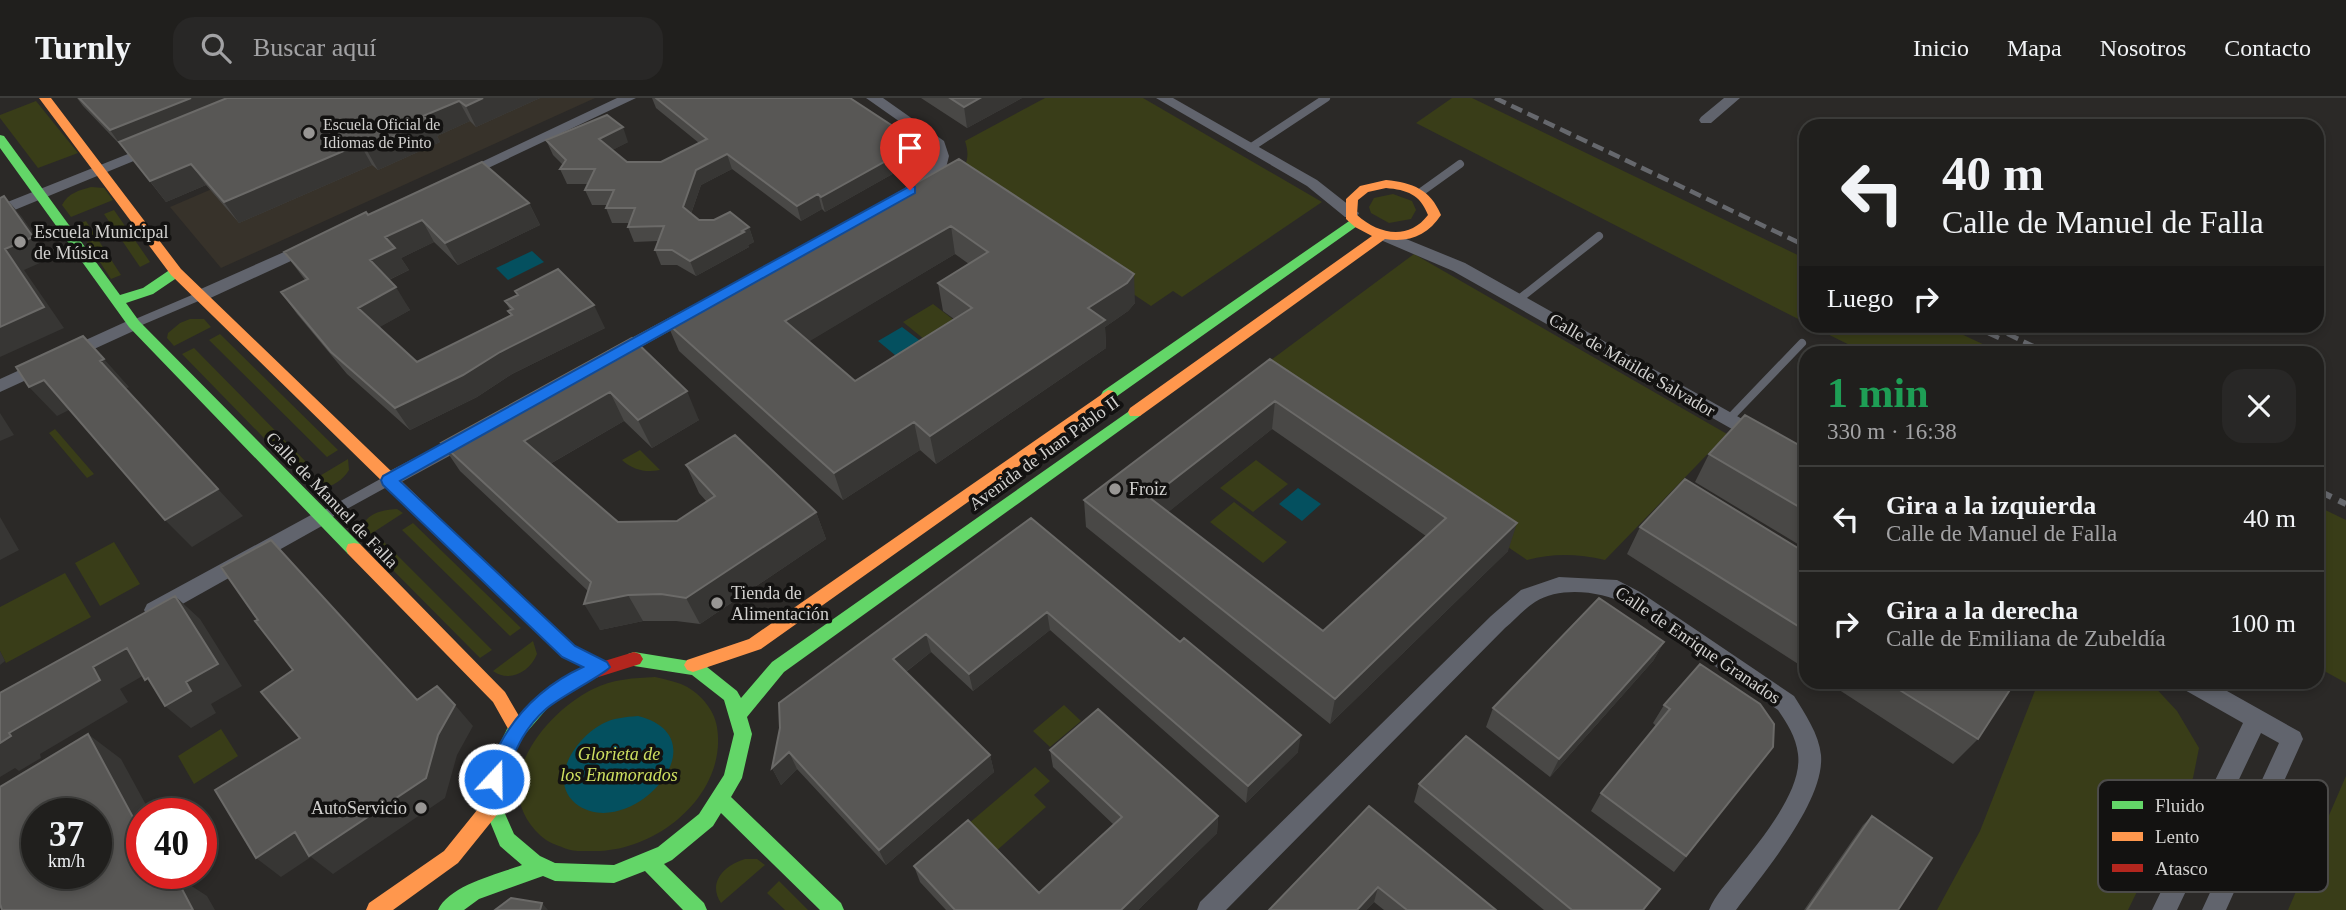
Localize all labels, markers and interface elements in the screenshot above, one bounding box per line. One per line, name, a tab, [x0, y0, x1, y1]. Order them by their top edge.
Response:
search box	[173, 17, 663, 80]
icon: search	[197, 29, 235, 67]
text: Turnly	[35, 30, 131, 66]
text: Buscar aquí	[253, 33, 376, 62]
text: Inicio	[1913, 35, 1969, 61]
text: Mapa	[2007, 35, 2062, 61]
text: Nosotros	[2100, 35, 2186, 61]
text: Contacto	[2224, 35, 2311, 61]
place label: Escuela Oficial de Idiomas de Pinto	[323, 116, 440, 151]
pin	[880, 118, 940, 190]
marker: Escuela Oficial de Idiomas de Pinto	[301, 125, 317, 141]
icon: arrive	[891, 129, 929, 167]
text: 40 m	[1942, 146, 2044, 201]
icon: left	[1827, 147, 1918, 238]
text: Calle de Manuel de Falla	[1942, 204, 2264, 240]
place label: Escuela Municipal de Música	[34, 222, 168, 263]
marker: Escuela Municipal de Música	[12, 234, 28, 250]
icon: right	[1907, 280, 1945, 318]
text: Luego	[1827, 284, 1893, 313]
street label: Calle de Matilde Salvador	[1545, 309, 1719, 421]
button: close	[2222, 369, 2296, 443]
text: 1 min	[1827, 370, 1929, 416]
street label: Avenida de Juan Pablo II	[965, 392, 1123, 514]
text: 330 m · 16:38	[1827, 419, 1957, 444]
street label: Calle de Manuel de Falla	[262, 428, 402, 572]
place label: Froiz	[1129, 479, 1167, 499]
marker: Froiz	[1107, 481, 1123, 497]
text: Gira a la izquierda	[1886, 491, 2096, 520]
icon: left	[1827, 500, 1865, 538]
text: 40 m	[2243, 504, 2296, 533]
text: Calle de Manuel de Falla	[1886, 521, 2117, 546]
street label: Calle de Enrique Granados	[1612, 582, 1784, 708]
place label: Tienda de Alimentación	[731, 583, 829, 624]
marker: Tienda de Alimentación	[709, 595, 725, 611]
text: Gira a la derecha	[1886, 596, 2078, 625]
icon: right	[1827, 605, 1865, 643]
text: 100 m	[2230, 609, 2296, 638]
text: Calle de Emiliana de Zubeldía	[1886, 626, 2166, 651]
position arrow	[457, 742, 531, 816]
park label: Glorieta de los Enamorados	[560, 744, 678, 785]
legend	[2098, 780, 2328, 892]
text: Fluido	[2155, 795, 2205, 816]
speed limit sign: 40	[126, 798, 217, 889]
place label: AutoServicio	[311, 798, 407, 818]
marker: AutoServicio	[413, 800, 429, 816]
text: 37	[49, 815, 84, 854]
text: Lento	[2155, 826, 2199, 847]
text: km/h	[48, 851, 85, 871]
text: Atasco	[2155, 858, 2208, 879]

